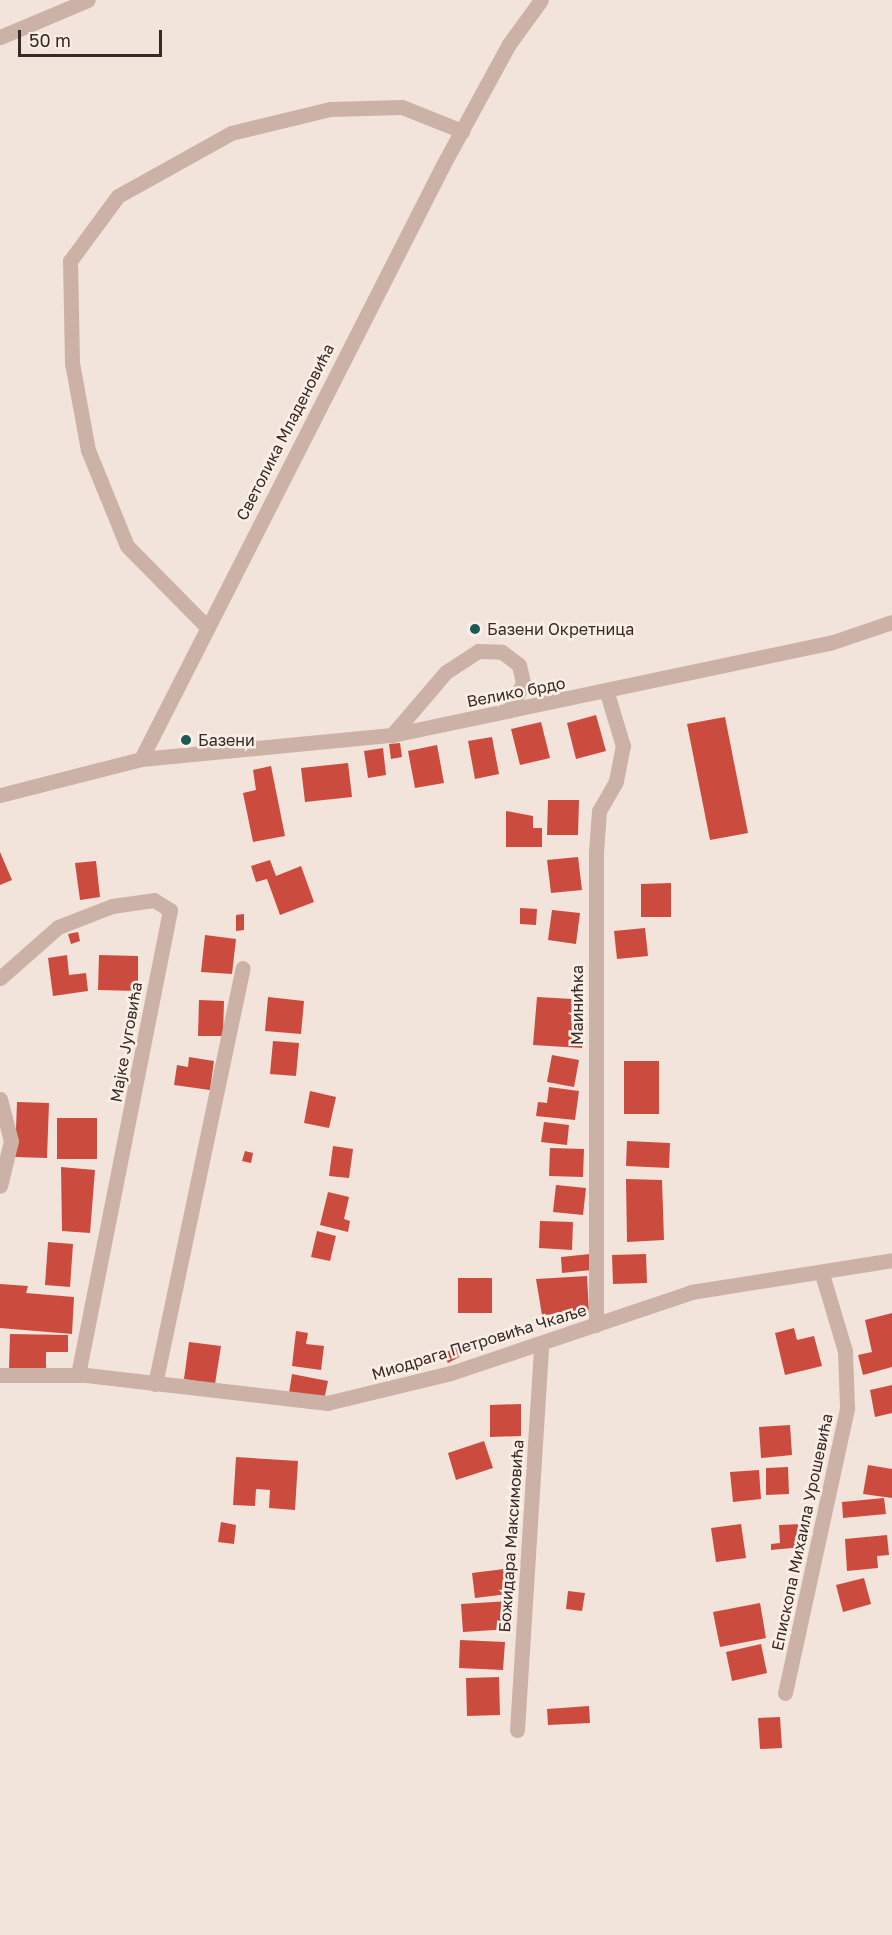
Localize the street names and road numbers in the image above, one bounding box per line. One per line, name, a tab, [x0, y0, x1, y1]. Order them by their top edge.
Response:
street label: Светолика Младеновића	[232, 341, 338, 523]
street label: Велико брдо	[465, 673, 567, 711]
street label: Маинићка	[567, 965, 587, 1045]
street label: Мајке Југовића	[106, 980, 146, 1104]
street label: Миодрага Петровића Чкаље	[369, 1300, 589, 1384]
street label: Епископа Михаила Урошевића	[767, 1412, 837, 1652]
street label: Божидара Максимовића	[495, 1439, 527, 1633]

